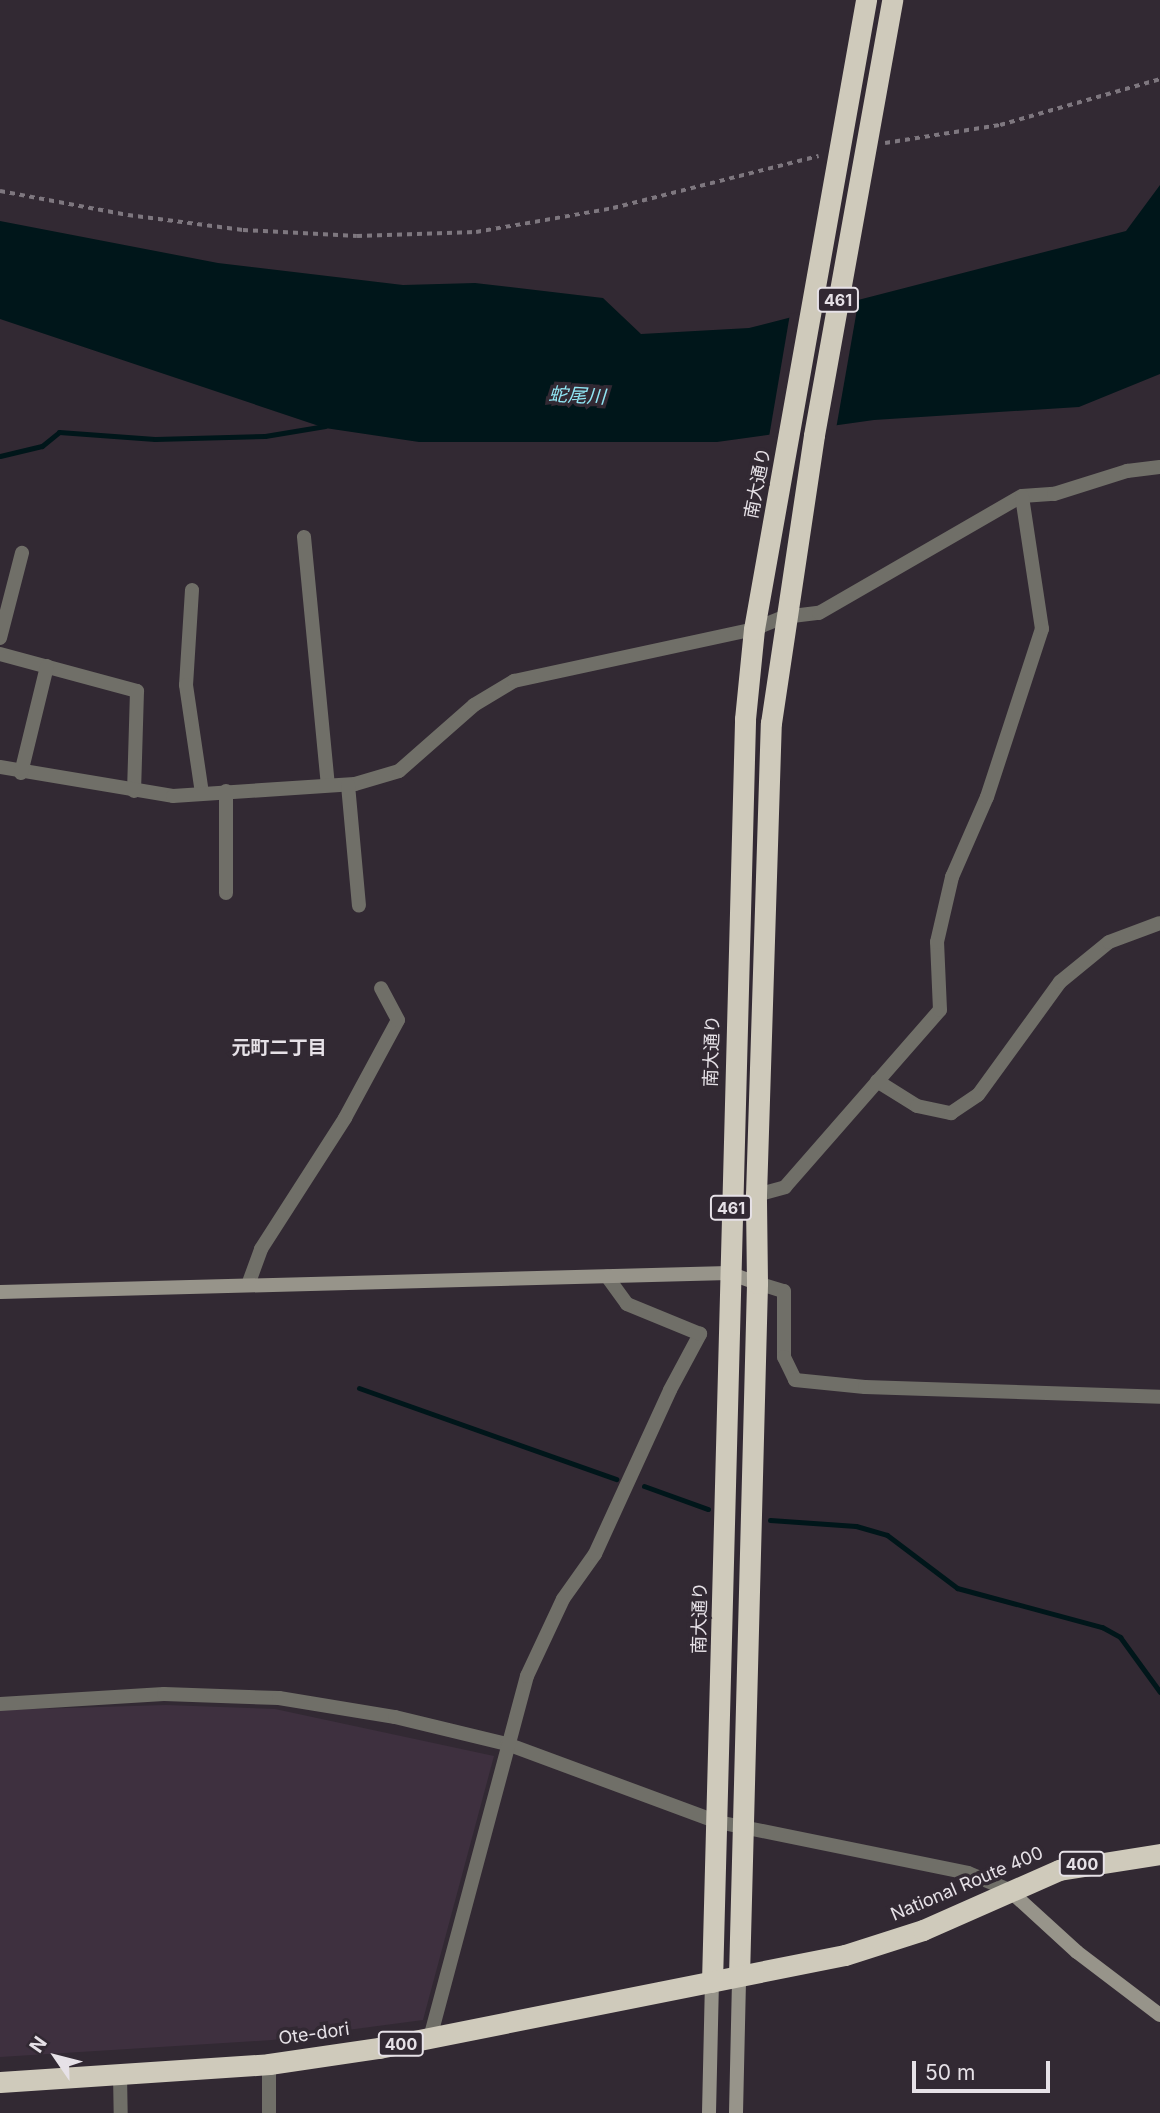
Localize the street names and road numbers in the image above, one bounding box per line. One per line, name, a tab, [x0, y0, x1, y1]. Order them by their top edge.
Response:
road number: 461	[815, 288, 861, 312]
street label: 南大通り	[741, 446, 775, 520]
street label: 南大通り	[700, 1015, 724, 1087]
road number: 461	[708, 1196, 754, 1220]
street label: 南大通り	[689, 1582, 711, 1654]
street label: National Route 400	[888, 1842, 1046, 1926]
road number: 400	[1058, 1852, 1106, 1876]
street label: Ote-dori	[277, 2018, 351, 2050]
road number: 400	[376, 2032, 426, 2056]

